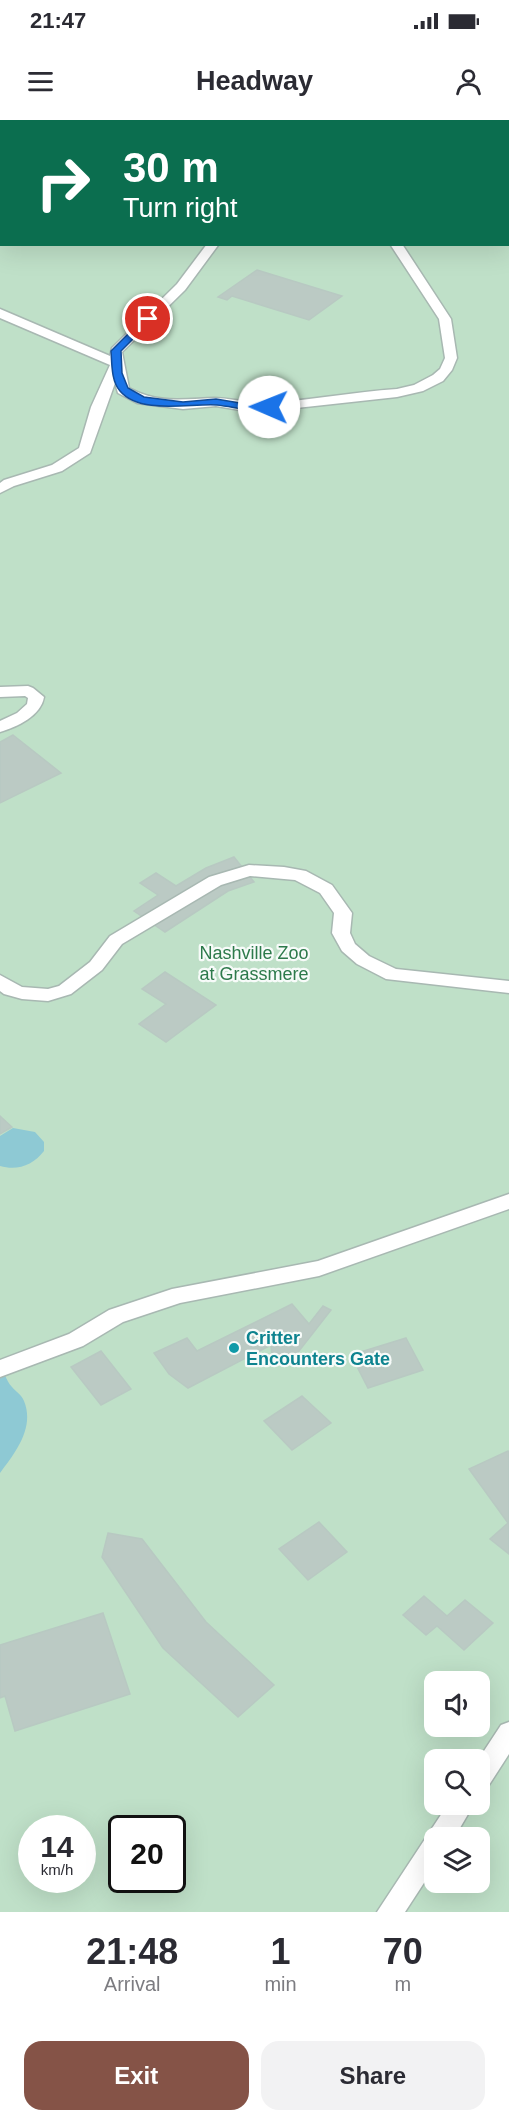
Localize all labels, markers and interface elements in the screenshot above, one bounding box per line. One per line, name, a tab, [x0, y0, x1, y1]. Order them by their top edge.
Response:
text: 21:47	[30, 8, 86, 33]
icon: menu	[24, 65, 57, 98]
icon: person	[452, 65, 485, 98]
text: Headway	[196, 66, 313, 96]
icon: right	[24, 144, 102, 222]
text: 30 m	[123, 144, 219, 191]
text: Turn right	[123, 193, 238, 223]
pin	[122, 293, 173, 344]
icon: arrive	[131, 302, 164, 335]
position arrow	[237, 375, 301, 439]
park label: Nashville Zoo at Grassmere	[199, 943, 309, 984]
place label: Critter Encounters Gate	[246, 1328, 390, 1369]
marker: Critter Encounters Gate	[227, 1341, 241, 1355]
map controls	[424, 1671, 490, 1893]
button: sound	[424, 1671, 490, 1737]
button: search	[424, 1749, 490, 1815]
speed limit sign: 20	[108, 1815, 186, 1893]
button: layers	[424, 1827, 490, 1893]
text: 14	[40, 1830, 74, 1863]
text: km/h	[41, 1861, 73, 1878]
text: 21:48	[86, 1931, 178, 1972]
text: 1	[270, 1931, 291, 1972]
text: 70	[383, 1931, 423, 1972]
text: Arrival	[104, 1973, 161, 1995]
text: min	[264, 1973, 297, 1995]
text: m	[394, 1973, 411, 1995]
button: Exit	[24, 2041, 249, 2110]
button: Share	[261, 2041, 485, 2110]

